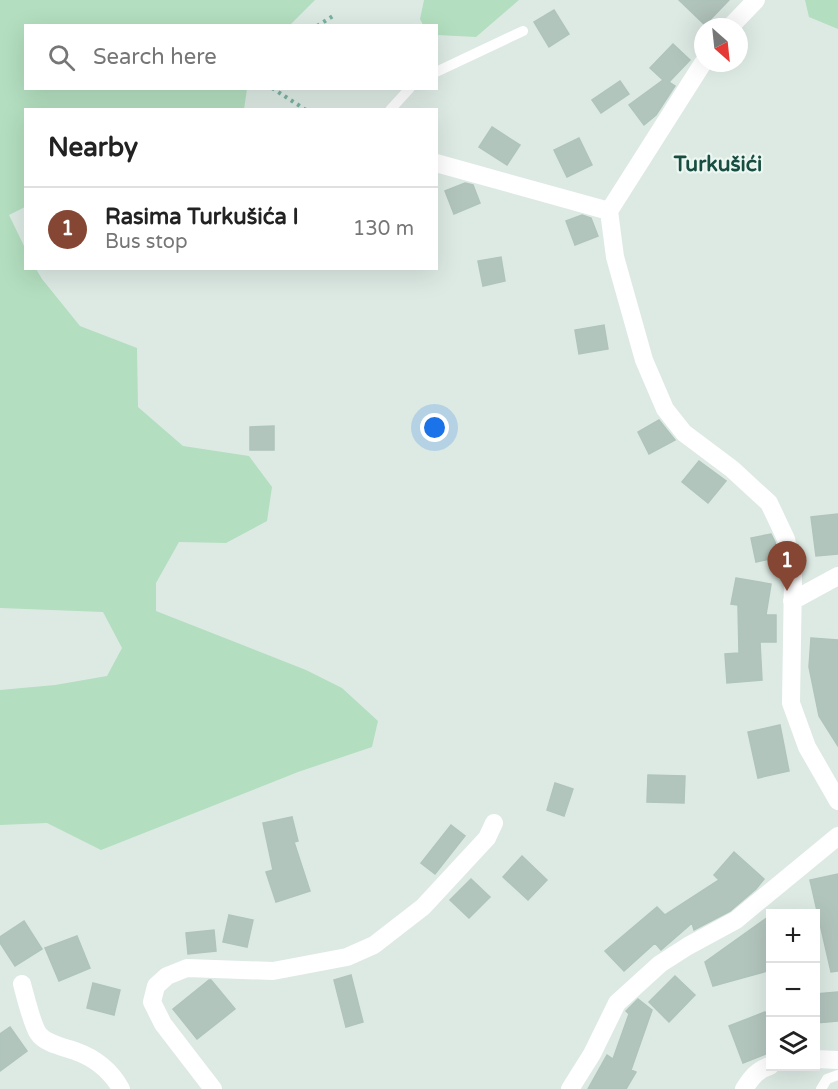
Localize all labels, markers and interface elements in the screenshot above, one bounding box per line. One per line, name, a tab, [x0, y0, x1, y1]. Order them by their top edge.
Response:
north arrow	[694, 18, 748, 72]
search box	[24, 24, 438, 90]
icon: search	[45, 41, 78, 74]
text: Search here	[93, 44, 217, 70]
text: Nearby	[48, 132, 138, 163]
district label: Turkušići	[673, 152, 762, 177]
text: Rasima Turkušića I	[105, 204, 299, 230]
text: 1	[61, 217, 74, 241]
text: 130 m	[353, 217, 414, 241]
text: Bus stop	[105, 230, 188, 254]
your location	[420, 413, 449, 442]
pin: 1	[768, 542, 806, 591]
map controls	[766, 909, 820, 1071]
button: +	[766, 909, 820, 963]
button: −	[766, 963, 820, 1017]
button: layers	[766, 1017, 820, 1071]

